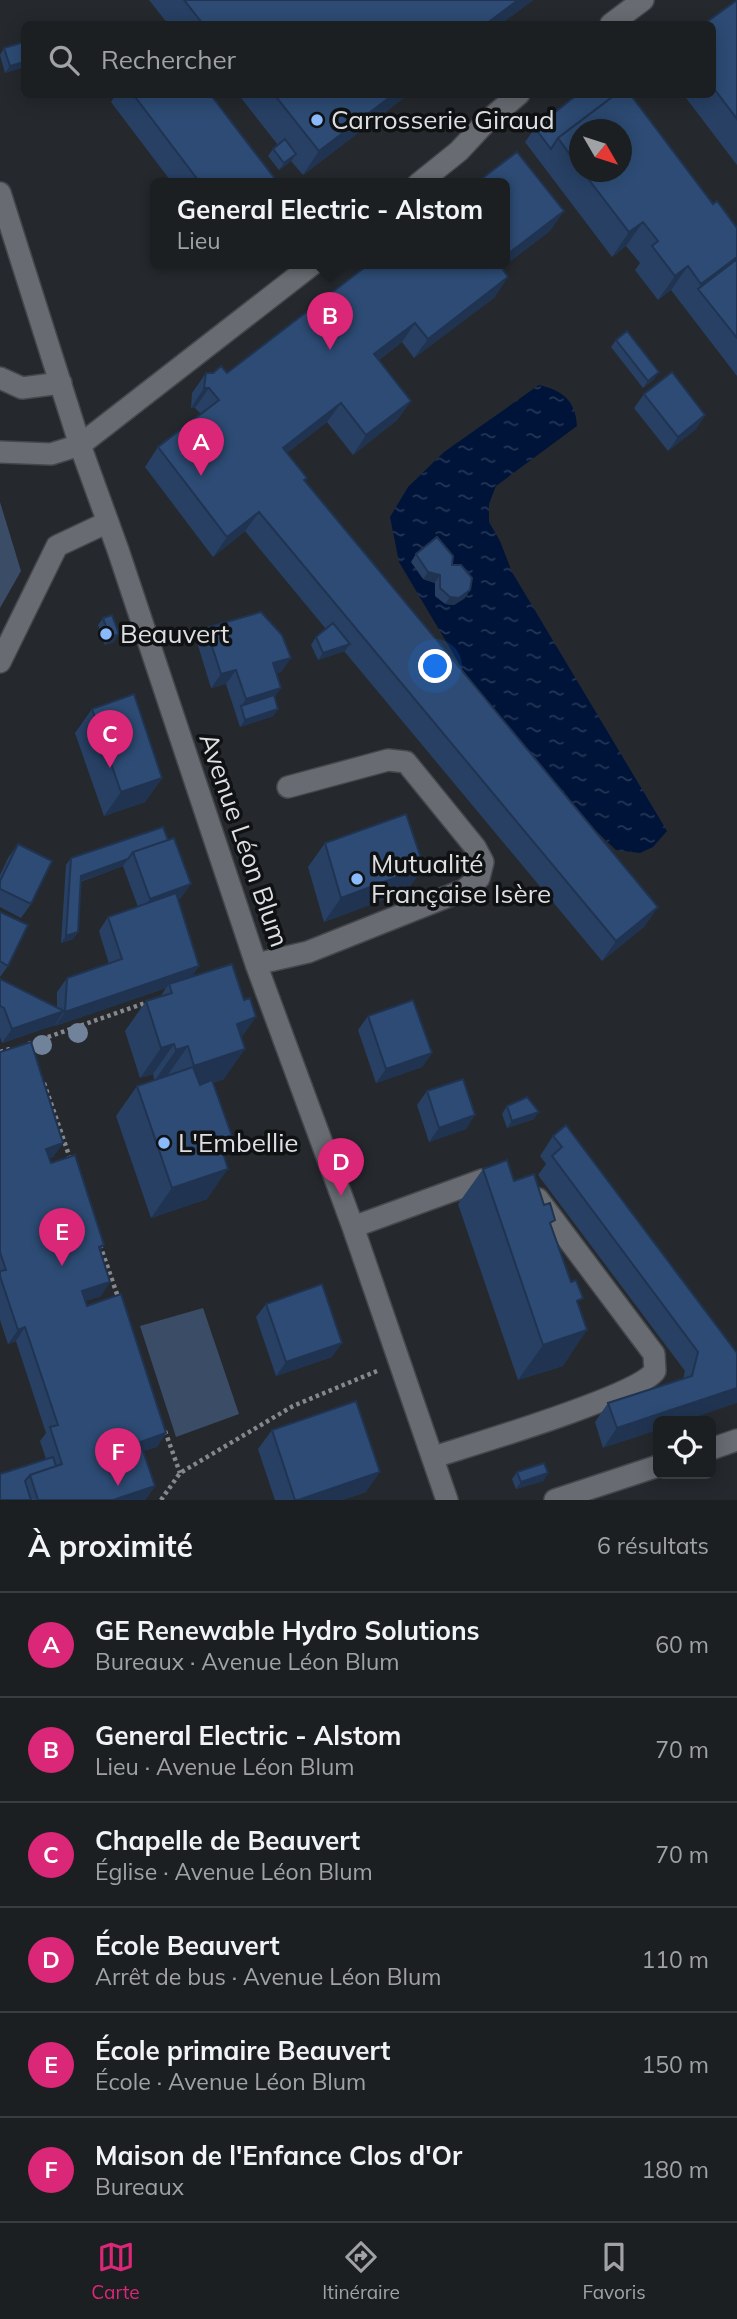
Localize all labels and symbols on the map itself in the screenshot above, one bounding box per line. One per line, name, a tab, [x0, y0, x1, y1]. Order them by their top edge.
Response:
place label: Carrosserie Giraud	[331, 103, 555, 136]
marker: Carrosserie Giraud	[309, 112, 325, 128]
north arrow	[569, 119, 632, 182]
pin: B	[307, 292, 353, 350]
pin: A	[178, 418, 224, 476]
place label: Beauvert	[120, 617, 229, 650]
marker: Beauvert	[98, 626, 114, 642]
your location	[418, 649, 452, 683]
pin: C	[87, 710, 133, 768]
street label: Avenue Léon Blum	[192, 729, 297, 951]
place label: Mutualité Française Isère	[371, 847, 551, 910]
marker: Mutualité Française Isère	[349, 871, 365, 887]
place label: L'Embellie	[178, 1126, 298, 1159]
marker: L'Embellie	[156, 1135, 172, 1151]
pin: D	[318, 1138, 364, 1196]
pin: E	[39, 1208, 85, 1266]
pin: F	[95, 1428, 141, 1486]

